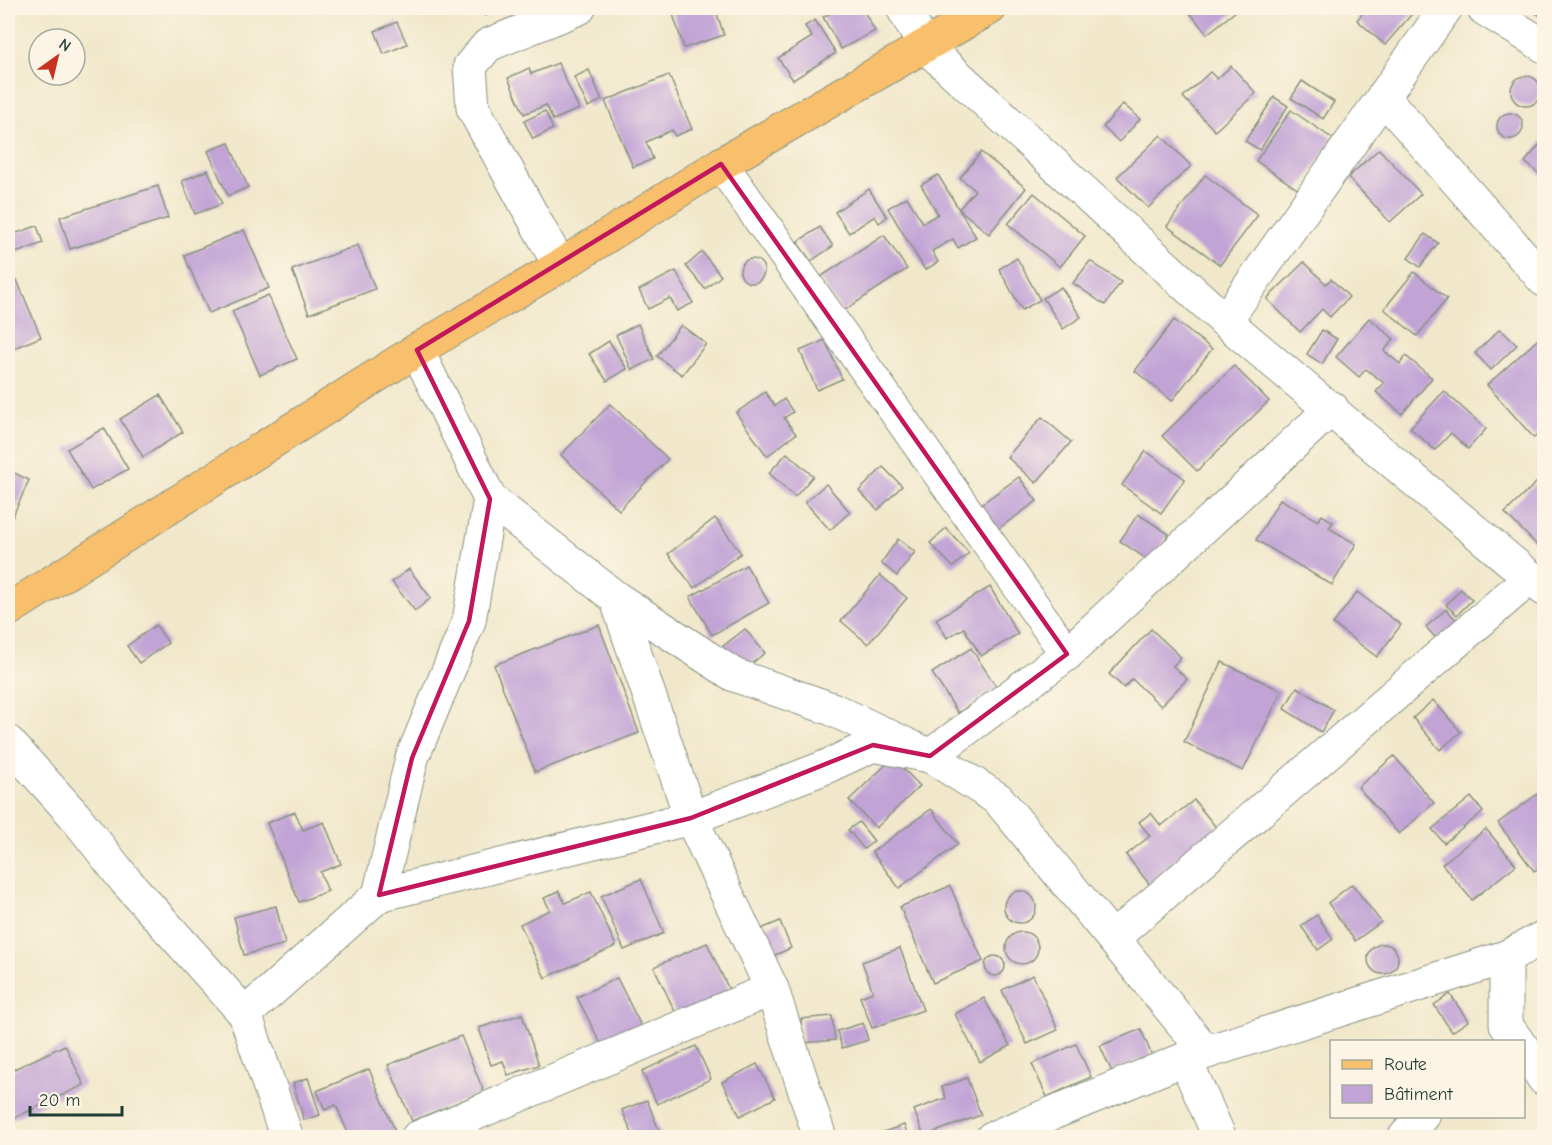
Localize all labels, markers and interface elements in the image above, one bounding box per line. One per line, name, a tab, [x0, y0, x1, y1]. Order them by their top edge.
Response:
north arrow	[27, 27, 87, 87]
text: N	[55, 35, 74, 56]
legend	[1330, 1040, 1525, 1118]
text: Route	[1384, 1054, 1427, 1075]
scale bar	[30, 1079, 122, 1117]
text: Bâtiment	[1384, 1084, 1454, 1105]
text: 20 m	[39, 1090, 80, 1111]

